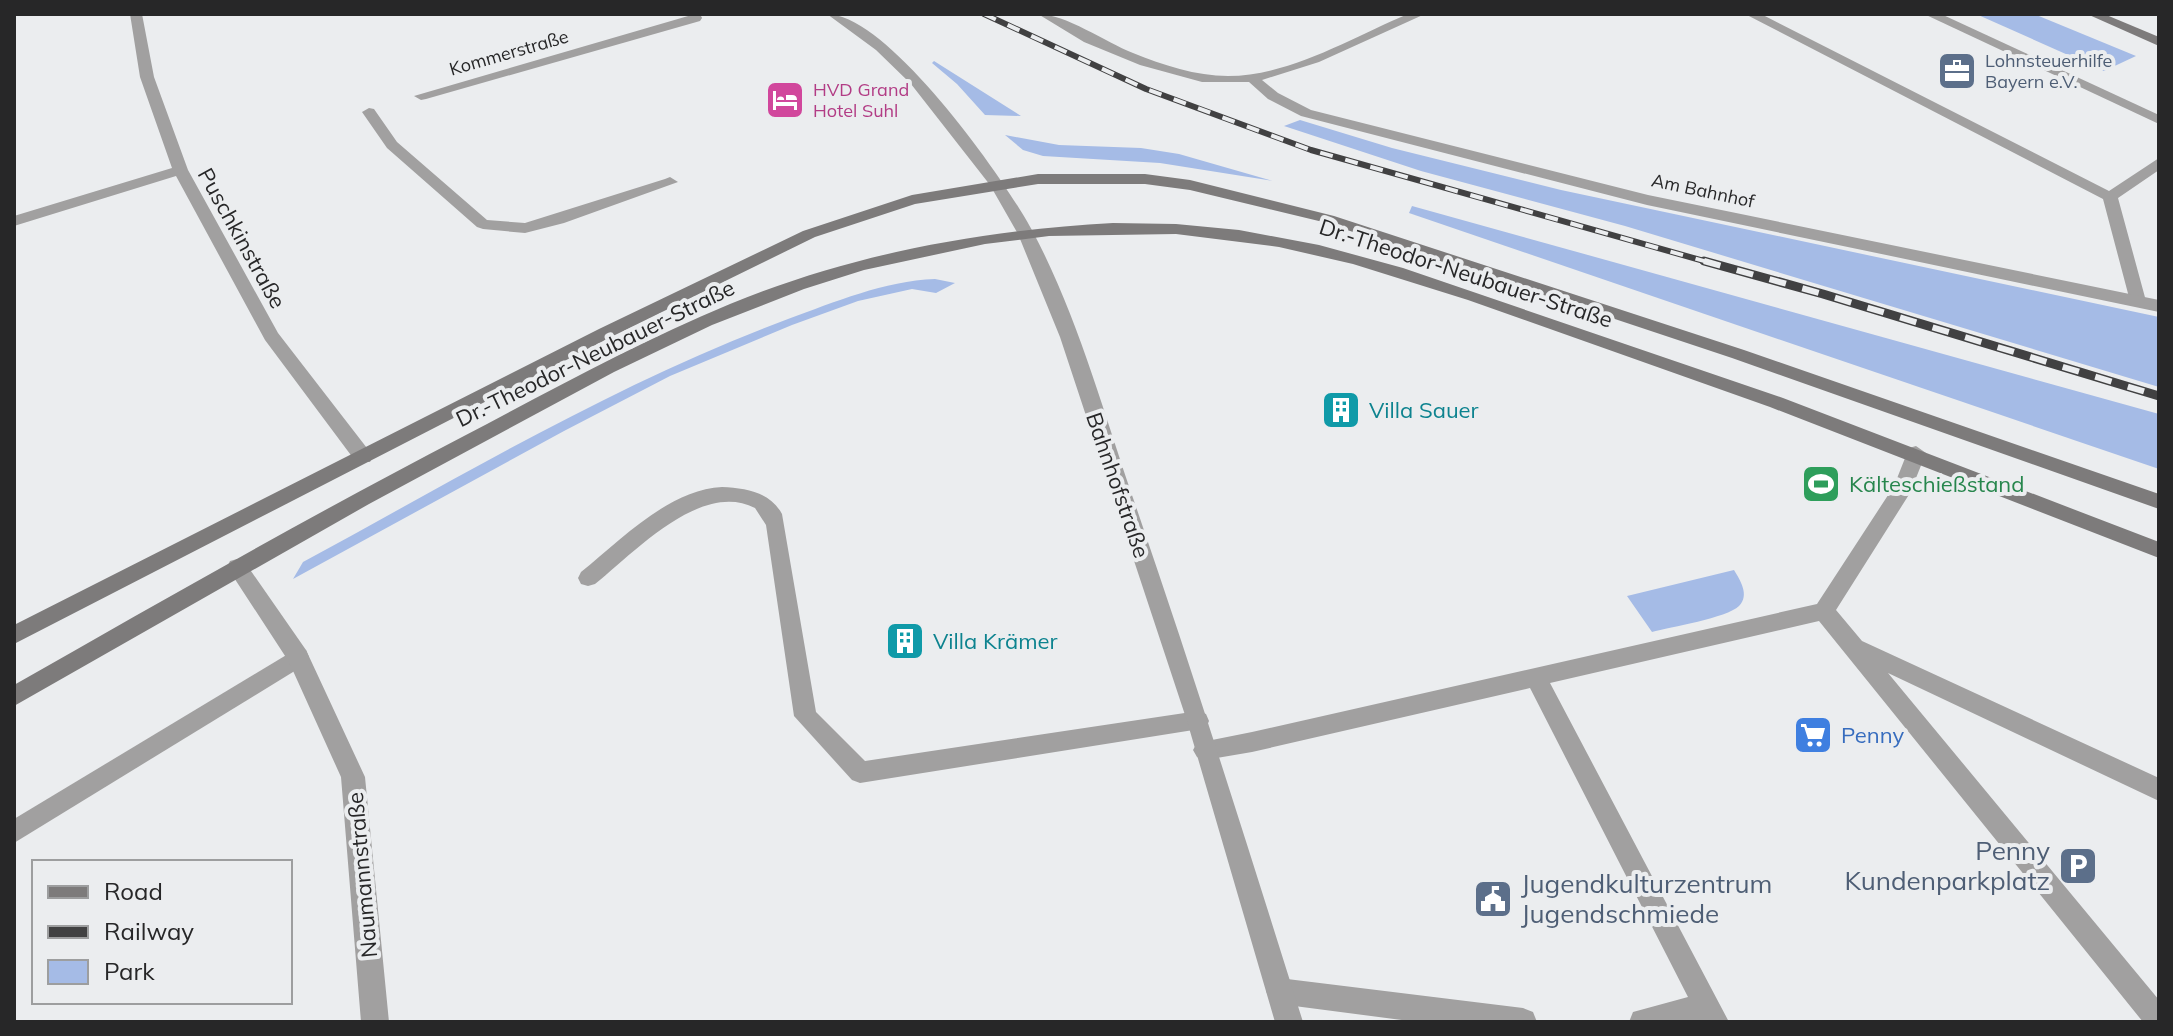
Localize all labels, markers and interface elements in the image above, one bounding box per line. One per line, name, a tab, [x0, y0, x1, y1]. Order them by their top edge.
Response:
street label: Kommerstraße	[447, 25, 571, 81]
place label: Lohnsteuerhilfe Bayern e.V.	[1985, 49, 2112, 93]
office icon: Lohnsteuerhilfe Bayern e.V.	[1936, 50, 1978, 92]
place label: HVD Grand Hotel Suhl	[813, 78, 909, 122]
hotel icon: HVD Grand Hotel Suhl	[764, 79, 806, 121]
street label: Puschkinstraße	[192, 163, 292, 313]
street label: Am Bahnhof	[1650, 168, 1758, 213]
street label: Dr.-Theodor-Neubauer-Straße	[1316, 212, 1616, 334]
street label: Dr.-Theodor-Neubauer-Straße	[451, 273, 739, 433]
building icon: Villa Sauer	[1320, 389, 1362, 431]
place label: Villa Sauer	[1369, 396, 1479, 424]
street label: Bahnhofstraße	[1080, 409, 1156, 561]
sports icon: Kälteschießstand	[1800, 463, 1842, 505]
place label: Kälteschießstand	[1849, 470, 2024, 498]
building icon: Villa Krämer	[884, 620, 926, 662]
place label: Villa Krämer	[933, 627, 1057, 655]
supermarket icon: Penny	[1792, 714, 1834, 756]
place label: Penny	[1841, 721, 1904, 749]
street label: Naumannstraße	[341, 791, 383, 959]
place label: Penny Kundenparkplatz	[1845, 834, 2050, 897]
parking icon: Penny Kundenparkplatz	[2057, 845, 2099, 887]
legend	[32, 860, 292, 1004]
place label: Jugendkulturzentrum Jugendschmiede	[1521, 867, 1772, 930]
text: Road	[104, 876, 163, 906]
public building icon: Jugendkulturzentrum Jugendschmiede	[1472, 878, 1514, 920]
text: Railway	[104, 916, 194, 946]
text: Park	[104, 956, 155, 986]

